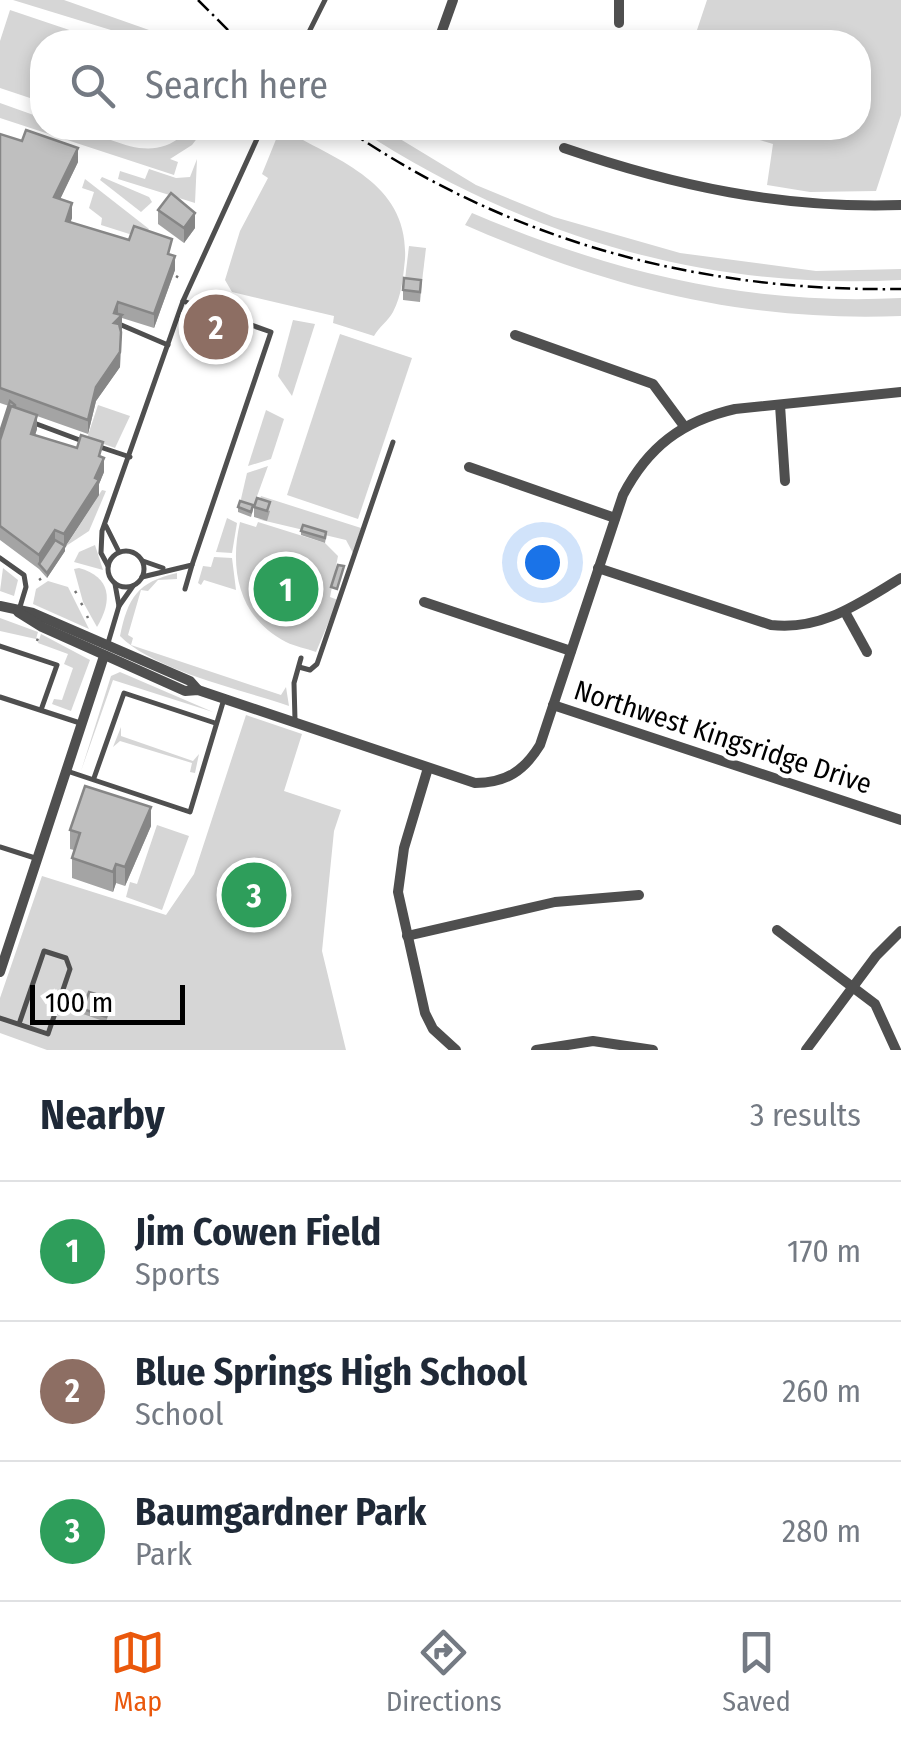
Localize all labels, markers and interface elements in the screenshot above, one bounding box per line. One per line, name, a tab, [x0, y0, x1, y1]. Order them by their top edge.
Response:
search box	[30, 30, 871, 140]
icon: search	[65, 58, 120, 113]
text: Search here	[145, 62, 328, 108]
pin: 2	[184, 290, 248, 364]
your location	[517, 537, 568, 588]
pin: 1	[254, 552, 318, 626]
street label: Northwest Kingsridge Drive	[570, 673, 876, 801]
pin: 3	[222, 858, 286, 932]
scale bar	[30, 980, 185, 1024]
text: 100 m	[45, 986, 113, 1019]
text: Nearby	[40, 1090, 165, 1140]
text: 3 results	[750, 1096, 861, 1134]
text: Jim Cowen Field	[135, 1209, 381, 1255]
text: 1	[66, 1232, 79, 1270]
text: 170 m	[787, 1232, 861, 1270]
text: Sports	[135, 1255, 220, 1293]
text: Blue Springs High School	[135, 1349, 527, 1395]
text: 2	[65, 1372, 80, 1410]
text: 260 m	[782, 1372, 861, 1410]
text: School	[135, 1395, 224, 1433]
text: Baumgardner Park	[135, 1489, 426, 1535]
text: 3	[65, 1512, 80, 1550]
text: 280 m	[782, 1512, 861, 1550]
text: Park	[135, 1535, 192, 1573]
tab: Map	[110, 1625, 165, 1718]
tab: Directions	[386, 1625, 502, 1718]
tab: Saved	[722, 1625, 791, 1718]

